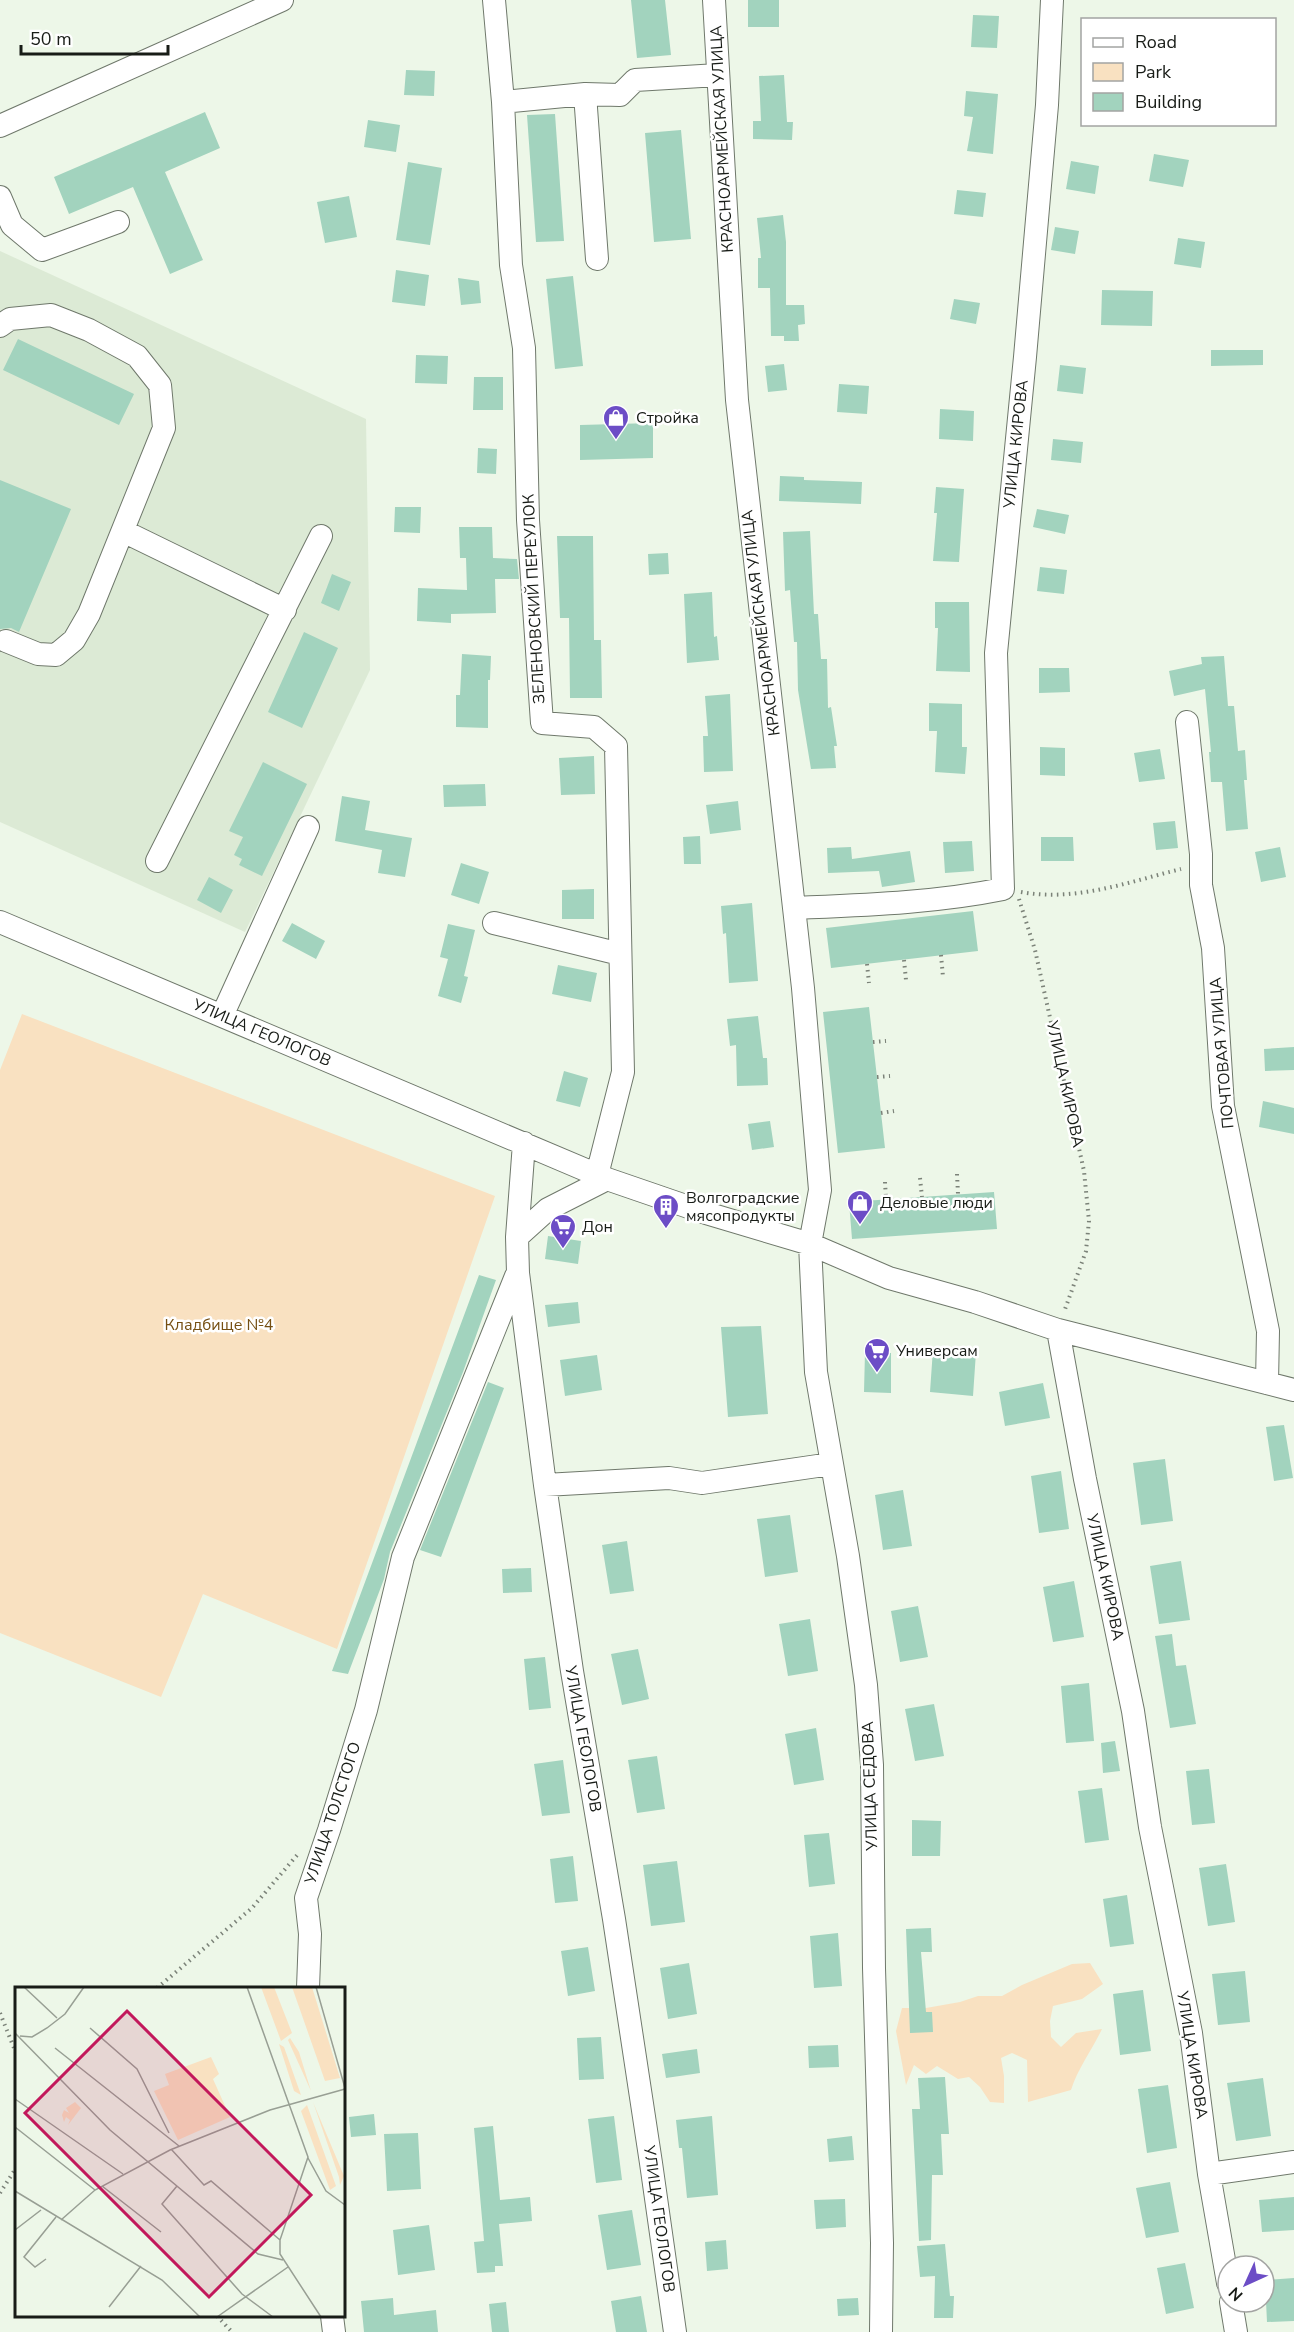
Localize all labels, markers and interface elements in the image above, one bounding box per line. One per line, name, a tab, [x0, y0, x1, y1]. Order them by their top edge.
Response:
scale bar	[21, 18, 168, 56]
legend	[1081, 18, 1276, 126]
street label: КРАСНОАРМЕЙСКАЯ УЛИЦА	[705, 24, 739, 253]
text: 50 m	[30, 27, 72, 51]
text: Road	[1135, 30, 1177, 54]
text: Park	[1135, 60, 1172, 84]
text: Building	[1135, 90, 1202, 114]
street label: УЛИЦА КИРОВА	[998, 378, 1034, 510]
shop icon: Стройка	[601, 403, 631, 441]
place label: Стройка	[636, 407, 699, 429]
street label: ЗЕЛЕНОВСКИЙ ПЕРЕУЛОК	[517, 493, 550, 705]
street label: КРАСНОАРМЕЙСКАЯ УЛИЦА	[736, 508, 786, 737]
street label: ПОЧТОВАЯ УЛИЦА	[1204, 976, 1240, 1130]
street label: УЛИЦА ГЕОЛОГОВ	[188, 993, 335, 1072]
street label: УЛИЦА КИРОВА	[1041, 1018, 1089, 1150]
place label: Волгоградские мясопродукты	[686, 1187, 799, 1227]
shop icon: Деловые люди	[845, 1188, 875, 1226]
building icon: Волгоградские мясопродукты	[651, 1192, 681, 1230]
place label: Деловые люди	[880, 1192, 993, 1214]
supermarket icon: Дон	[548, 1212, 578, 1250]
place label: Дон	[582, 1216, 613, 1238]
park label: Кладбище №4	[165, 1314, 274, 1336]
supermarket icon: Универсам	[862, 1336, 892, 1374]
place label: Универсам	[895, 1340, 978, 1362]
street label: УЛИЦА КИРОВА	[1081, 1511, 1129, 1643]
street label: УЛИЦА ГЕОЛОГОВ	[559, 1663, 607, 1814]
street label: УЛИЦА СЕДОВА	[857, 1721, 883, 1852]
street label: УЛИЦА ТОЛСТОГО	[299, 1739, 366, 1888]
inset map	[15, 1987, 345, 2317]
street label: УЛИЦА КИРОВА	[1171, 1989, 1213, 2121]
street label: УЛИЦА ГЕОЛОГОВ	[638, 2143, 680, 2294]
north arrow	[1216, 2254, 1276, 2314]
text: N	[1224, 2282, 1248, 2306]

